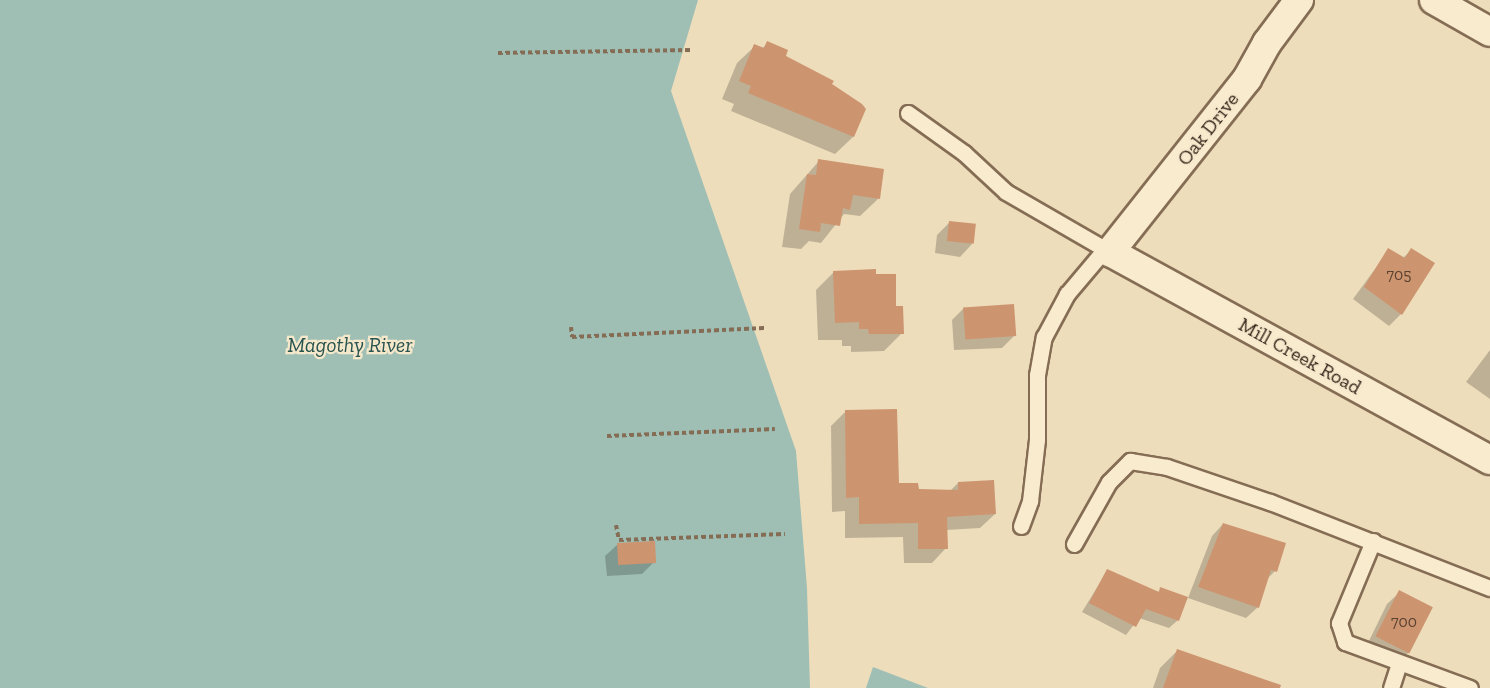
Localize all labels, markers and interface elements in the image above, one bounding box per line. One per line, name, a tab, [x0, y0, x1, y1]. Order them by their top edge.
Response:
street label: Oak Drive	[1172, 88, 1244, 170]
house number: 705	[1387, 265, 1411, 285]
street label: Mill Creek Road	[1234, 312, 1366, 400]
water label: Magothy River	[288, 332, 412, 358]
house number: 700	[1391, 612, 1417, 632]

